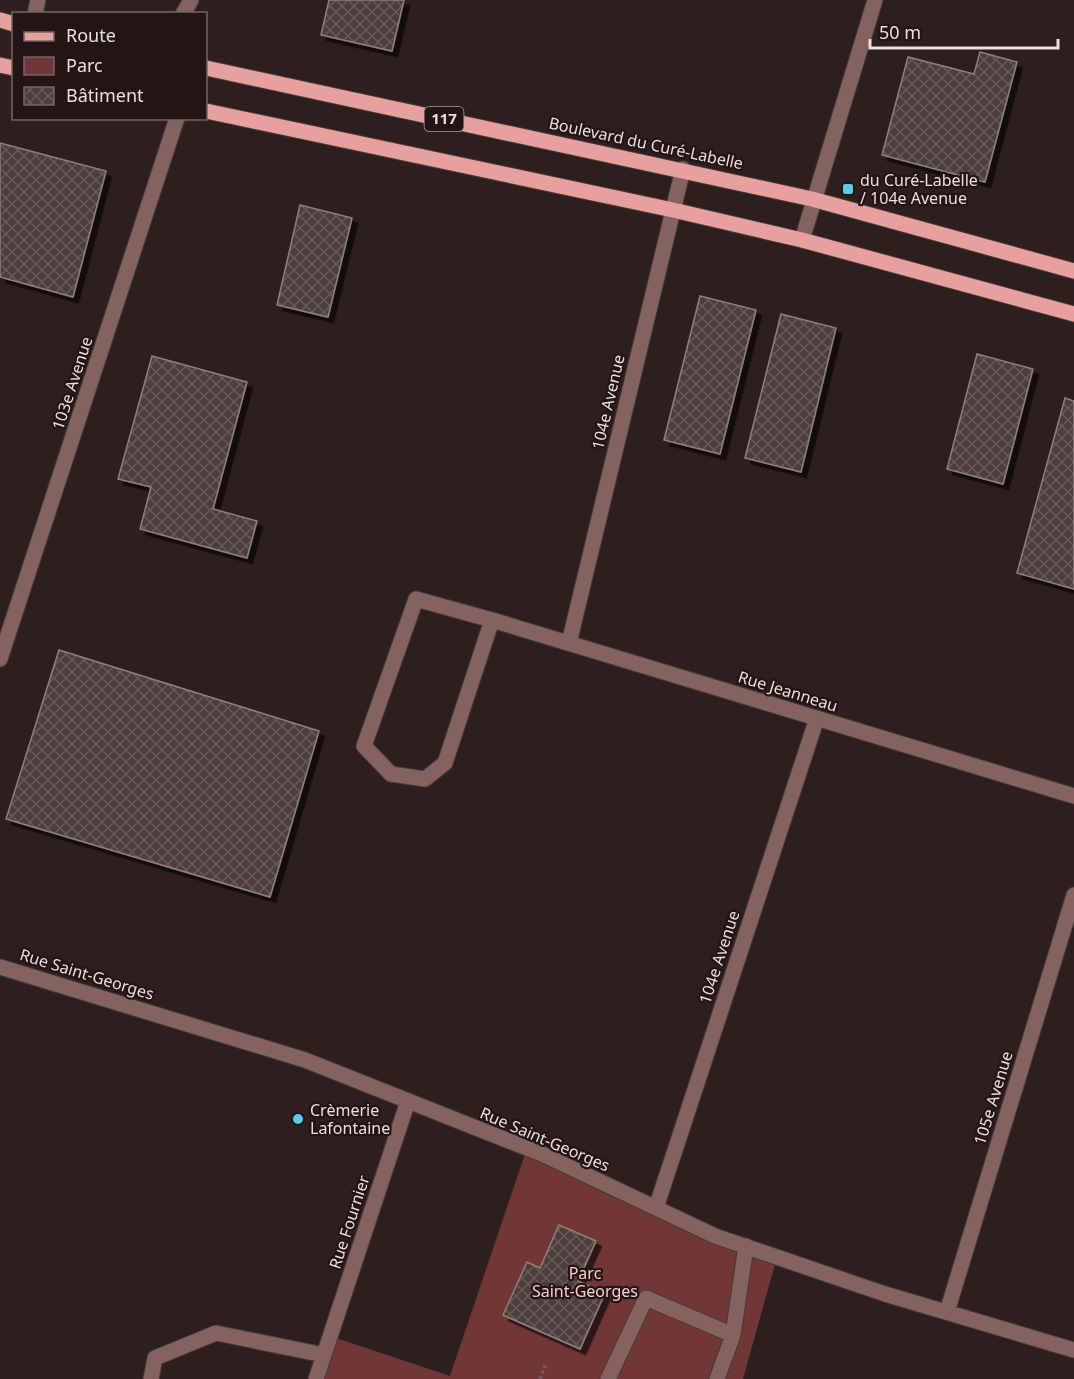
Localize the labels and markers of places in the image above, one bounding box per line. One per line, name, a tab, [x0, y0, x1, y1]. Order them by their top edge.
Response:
place label: du Curé-Labelle / 104e Avenue	[860, 169, 978, 209]
marker: du Curé-Labelle / 104e Avenue	[841, 182, 855, 196]
place label: Crèmerie Lafontaine	[310, 1099, 390, 1139]
marker: Crèmerie Lafontaine	[291, 1112, 305, 1126]

